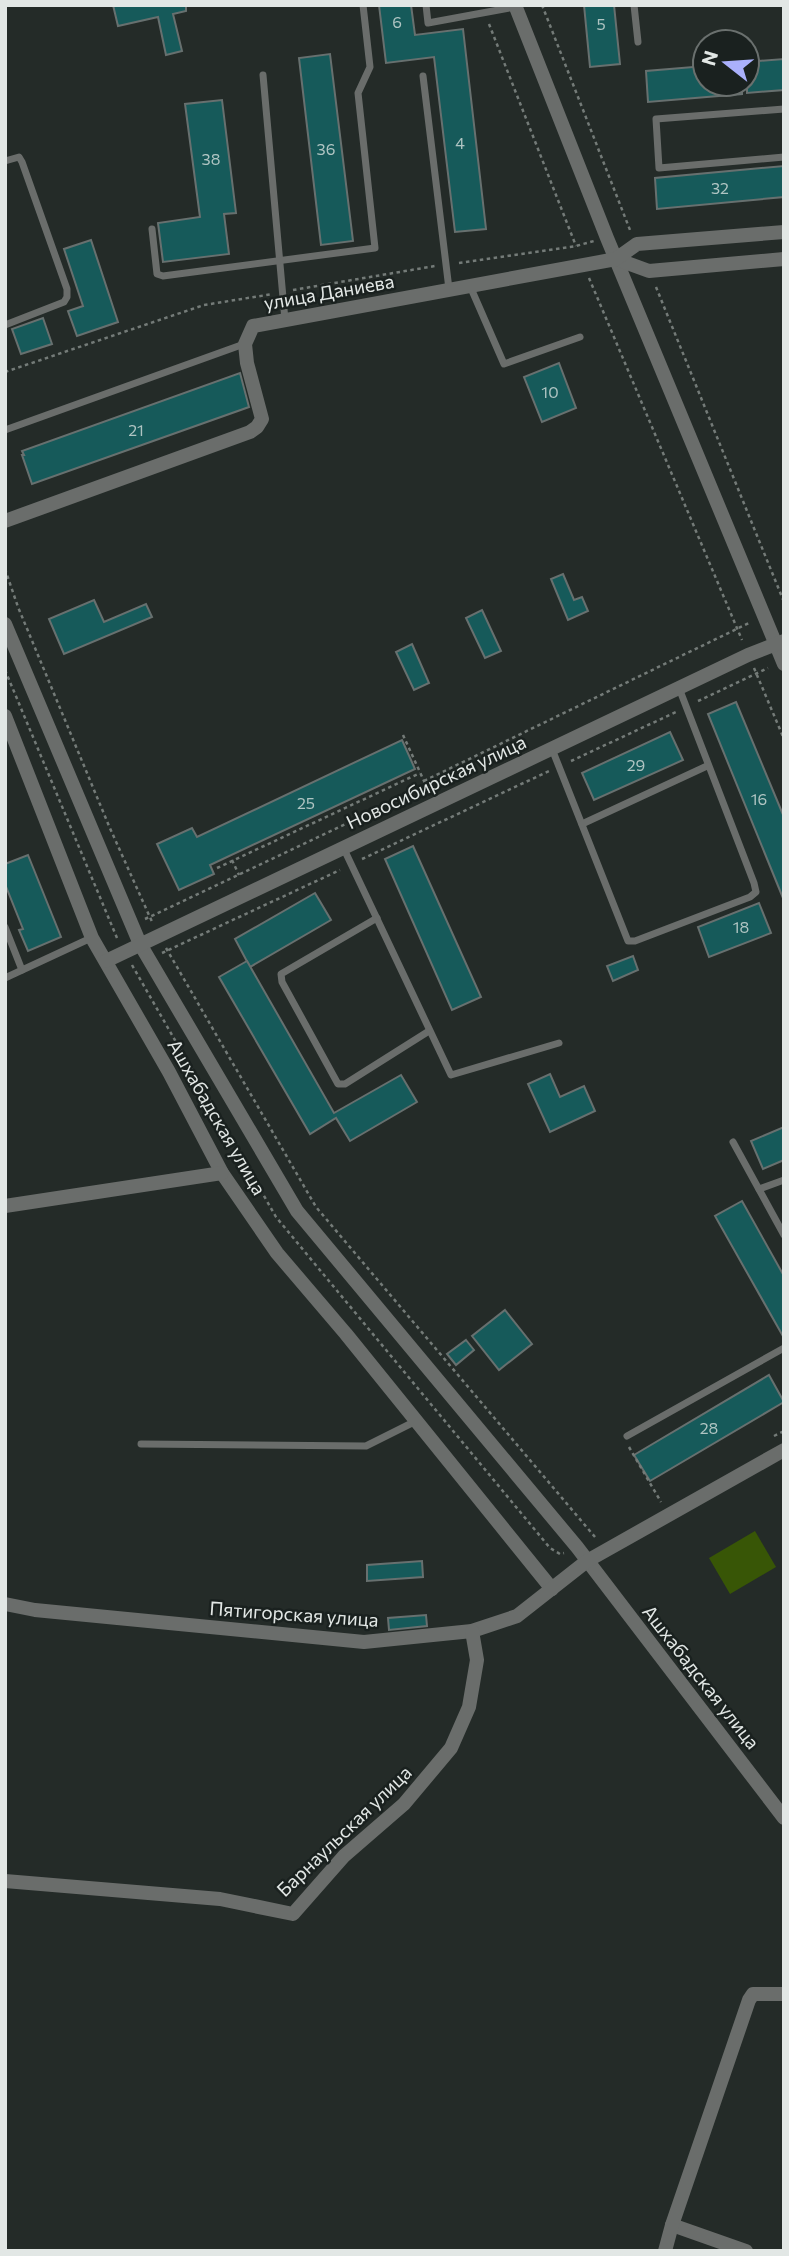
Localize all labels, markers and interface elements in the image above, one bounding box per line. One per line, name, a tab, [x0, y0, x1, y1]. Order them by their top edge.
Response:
house number: 6	[392, 12, 402, 31]
house number: 5	[596, 14, 606, 33]
north arrow	[691, 28, 761, 98]
text: N	[696, 48, 722, 68]
house number: 4	[455, 133, 465, 152]
house number: 36	[317, 139, 335, 158]
house number: 38	[202, 149, 220, 168]
house number: 32	[711, 178, 729, 197]
street label: улица Даниева	[262, 269, 396, 314]
house number: 10	[541, 382, 559, 401]
house number: 21	[128, 420, 144, 439]
street label: Новосибирская улица	[342, 730, 529, 833]
house number: 29	[627, 755, 645, 774]
house number: 16	[751, 789, 767, 808]
house number: 25	[297, 793, 315, 812]
house number: 18	[733, 917, 749, 936]
street label: Ашхабадская улица	[163, 1035, 271, 1199]
house number: 28	[700, 1418, 718, 1437]
street label: Пятигорская улица	[209, 1596, 379, 1631]
street label: Ашхабадская улица	[638, 1600, 765, 1753]
street label: Барнаульская улица	[272, 1760, 416, 1901]

